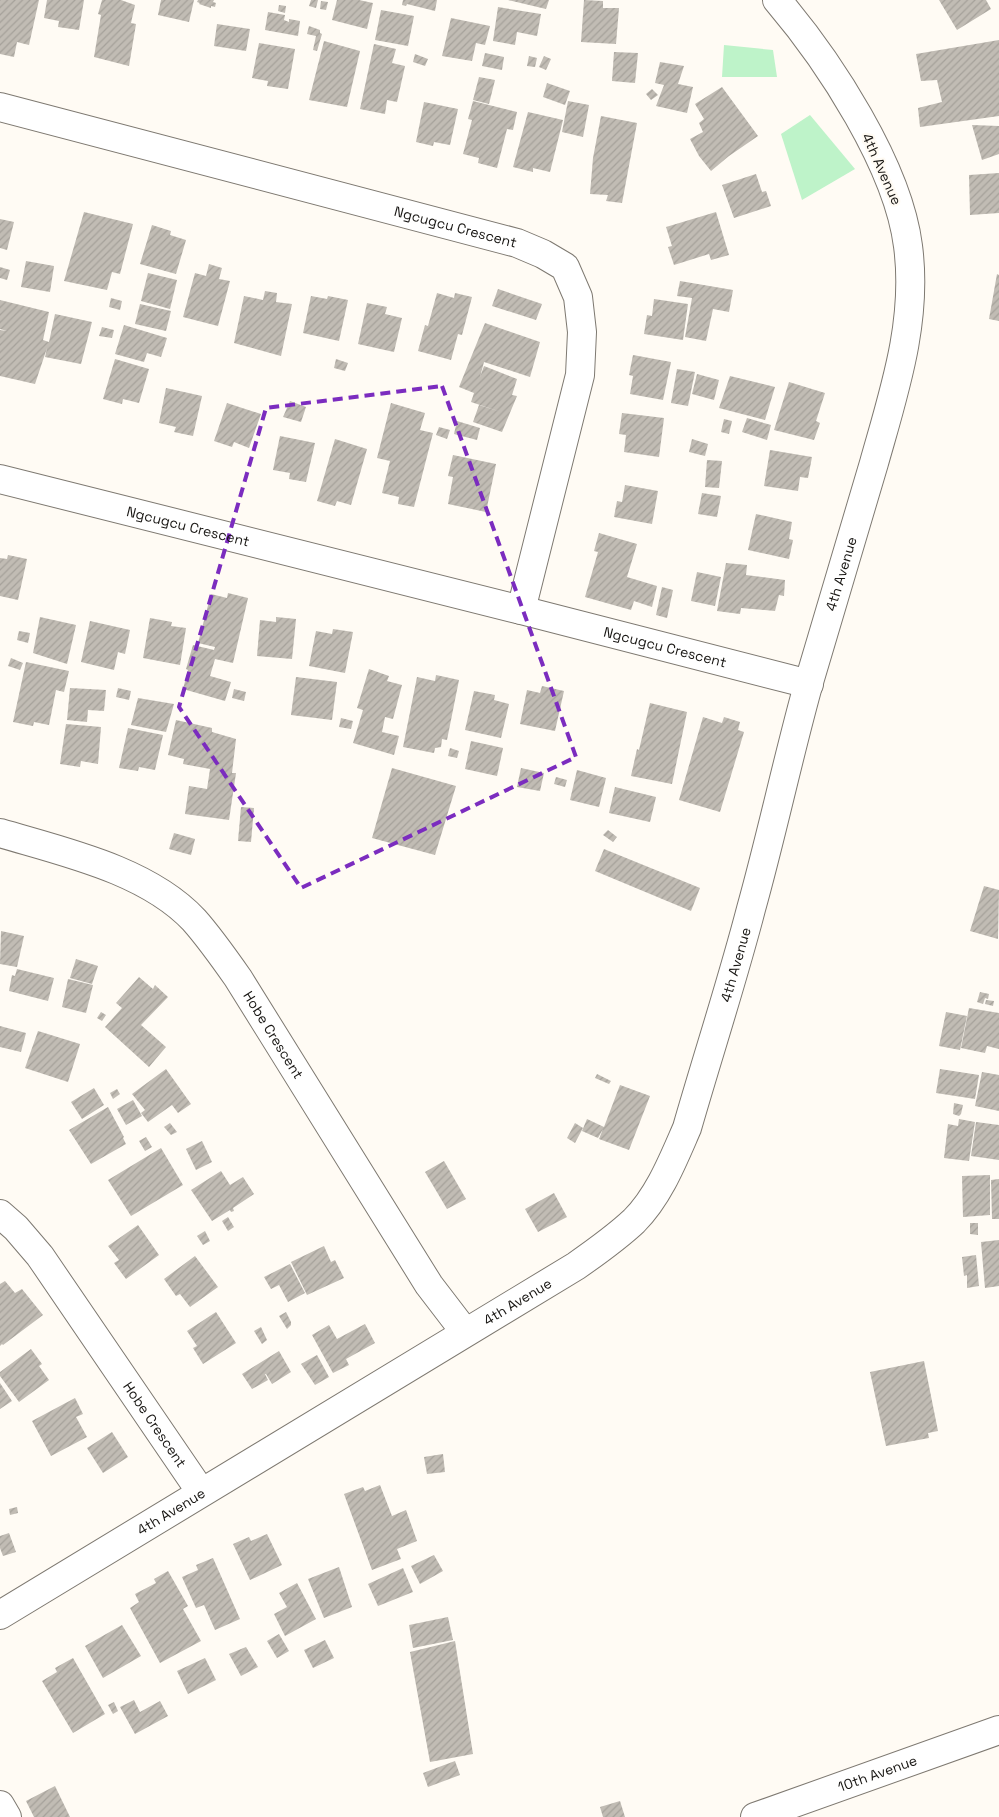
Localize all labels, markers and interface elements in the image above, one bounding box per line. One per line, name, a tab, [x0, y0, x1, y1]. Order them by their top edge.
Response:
street label: 4th Avenue	[858, 130, 906, 208]
street label: Ngcugcu Crescent	[392, 202, 519, 252]
street label: Ngcugcu Crescent	[125, 502, 251, 550]
street label: 4th Avenue	[821, 534, 861, 613]
street label: Ngcugcu Crescent	[602, 623, 728, 671]
street label: 4th Avenue	[716, 925, 755, 1004]
street label: Hobe Crescent	[239, 988, 307, 1082]
street label: 4th Avenue	[480, 1274, 555, 1329]
street label: Hobe Crescent	[119, 1378, 191, 1471]
street label: 4th Avenue	[134, 1484, 209, 1539]
street label: 10th Avenue	[835, 1751, 919, 1796]

